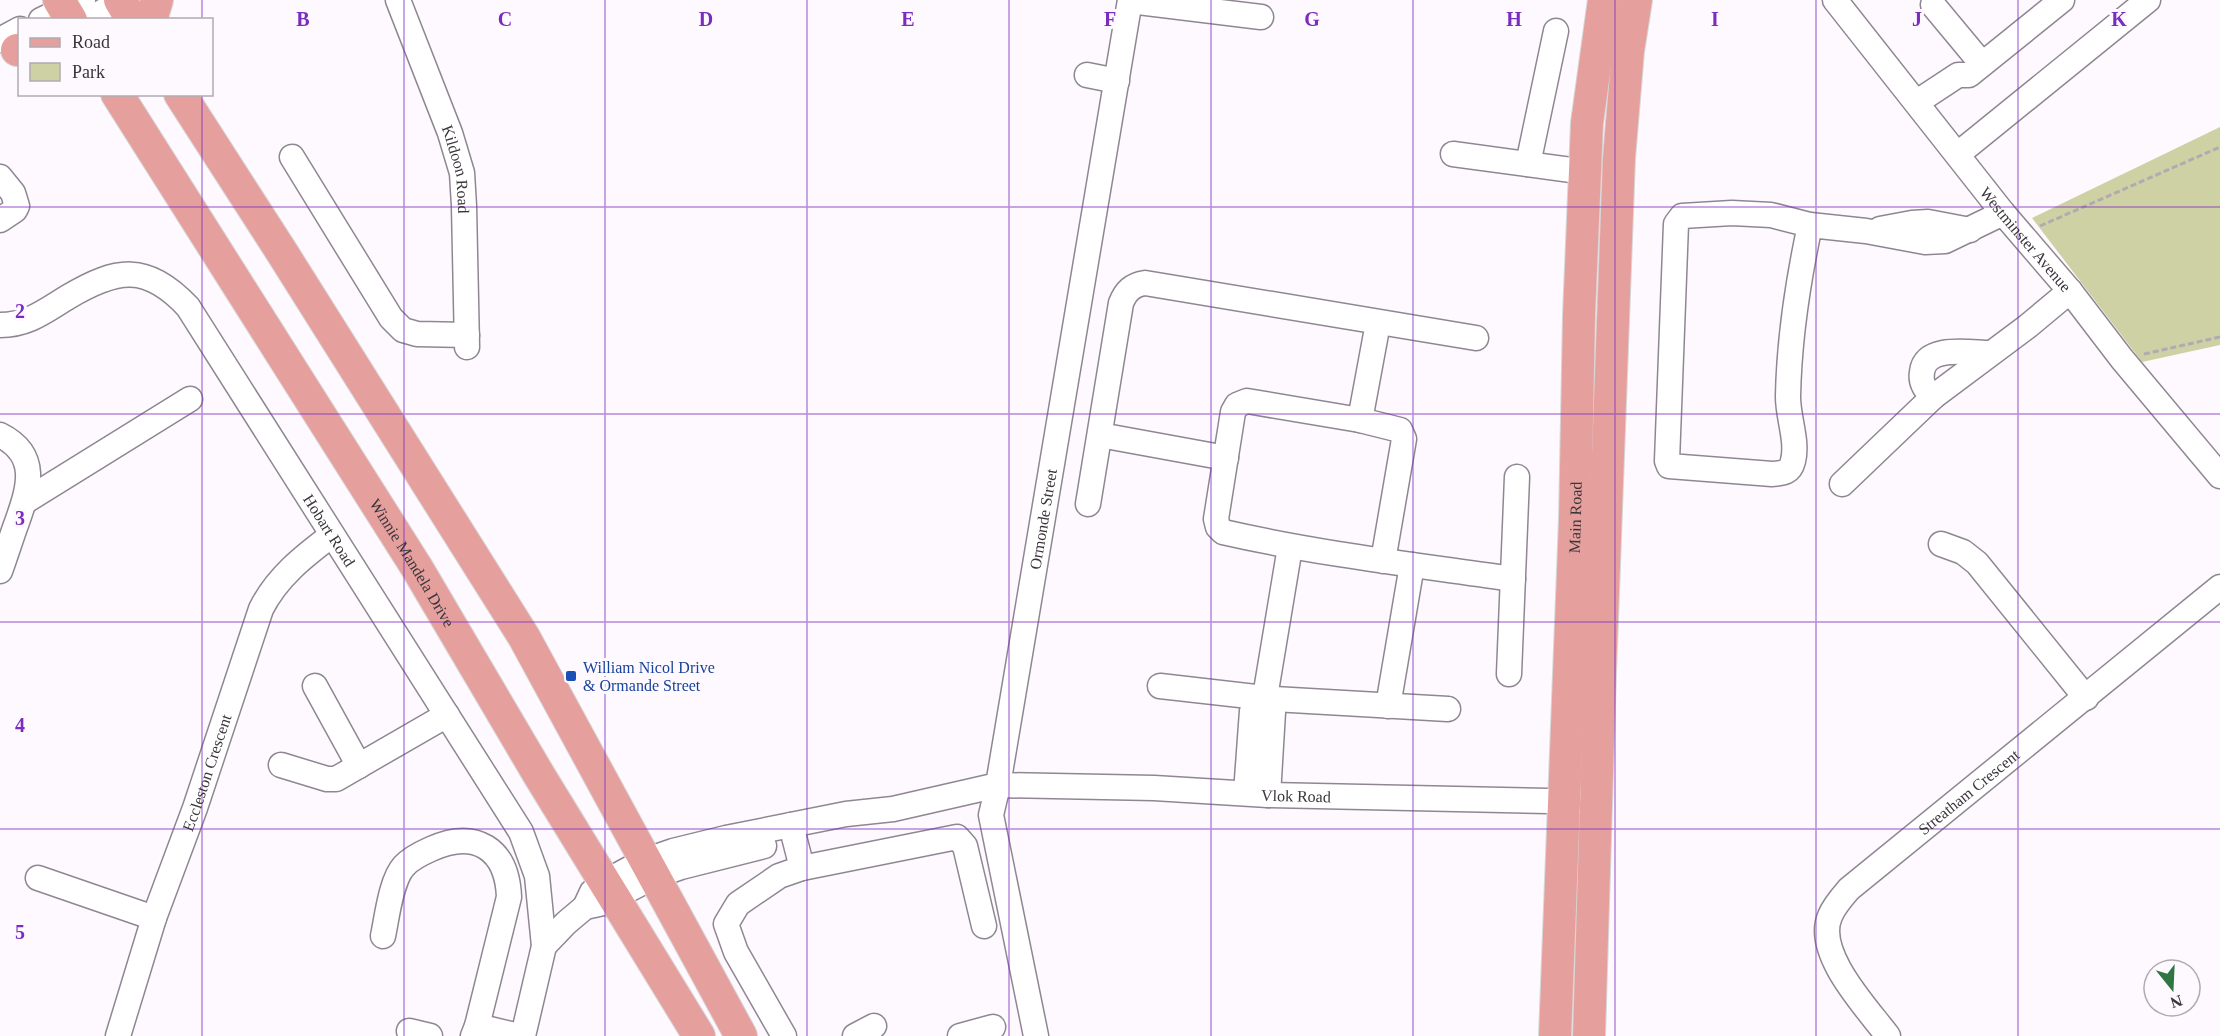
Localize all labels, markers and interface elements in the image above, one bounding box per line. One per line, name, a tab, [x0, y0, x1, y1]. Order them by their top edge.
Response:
text: B	[296, 8, 310, 30]
text: C	[498, 8, 512, 30]
text: D	[699, 8, 713, 30]
text: E	[901, 8, 915, 30]
text: F	[1104, 8, 1116, 30]
text: G	[1304, 8, 1320, 30]
text: H	[1506, 8, 1522, 30]
text: I	[1711, 8, 1719, 30]
text: J	[1912, 8, 1922, 30]
text: K	[2111, 8, 2127, 30]
legend	[18, 18, 213, 96]
text: Road	[72, 32, 110, 52]
text: Park	[72, 62, 105, 82]
street label: Kildoon Road	[439, 123, 473, 214]
street label: Westminster Avenue	[1977, 183, 2075, 295]
text: 2	[15, 300, 25, 322]
street label: Ormonde Street	[1026, 467, 1060, 571]
street label: Main Road	[1565, 481, 1584, 553]
street label: Hobart Road	[300, 491, 359, 569]
street label: Winnie Mandela Drive	[367, 495, 458, 630]
text: 3	[15, 507, 25, 529]
place label: William Nicol Drive & Ormande Street	[583, 659, 715, 694]
marker: William Nicol Drive & Ormande Street	[564, 669, 578, 683]
street label: Eccleston Crescent	[179, 711, 234, 833]
text: 4	[15, 714, 25, 736]
street label: Streatham Crescent	[1915, 745, 2023, 838]
street label: Vlok Road	[1261, 786, 1331, 805]
text: 5	[15, 921, 25, 943]
north arrow	[2142, 958, 2202, 1018]
text: N	[2168, 992, 2185, 1012]

